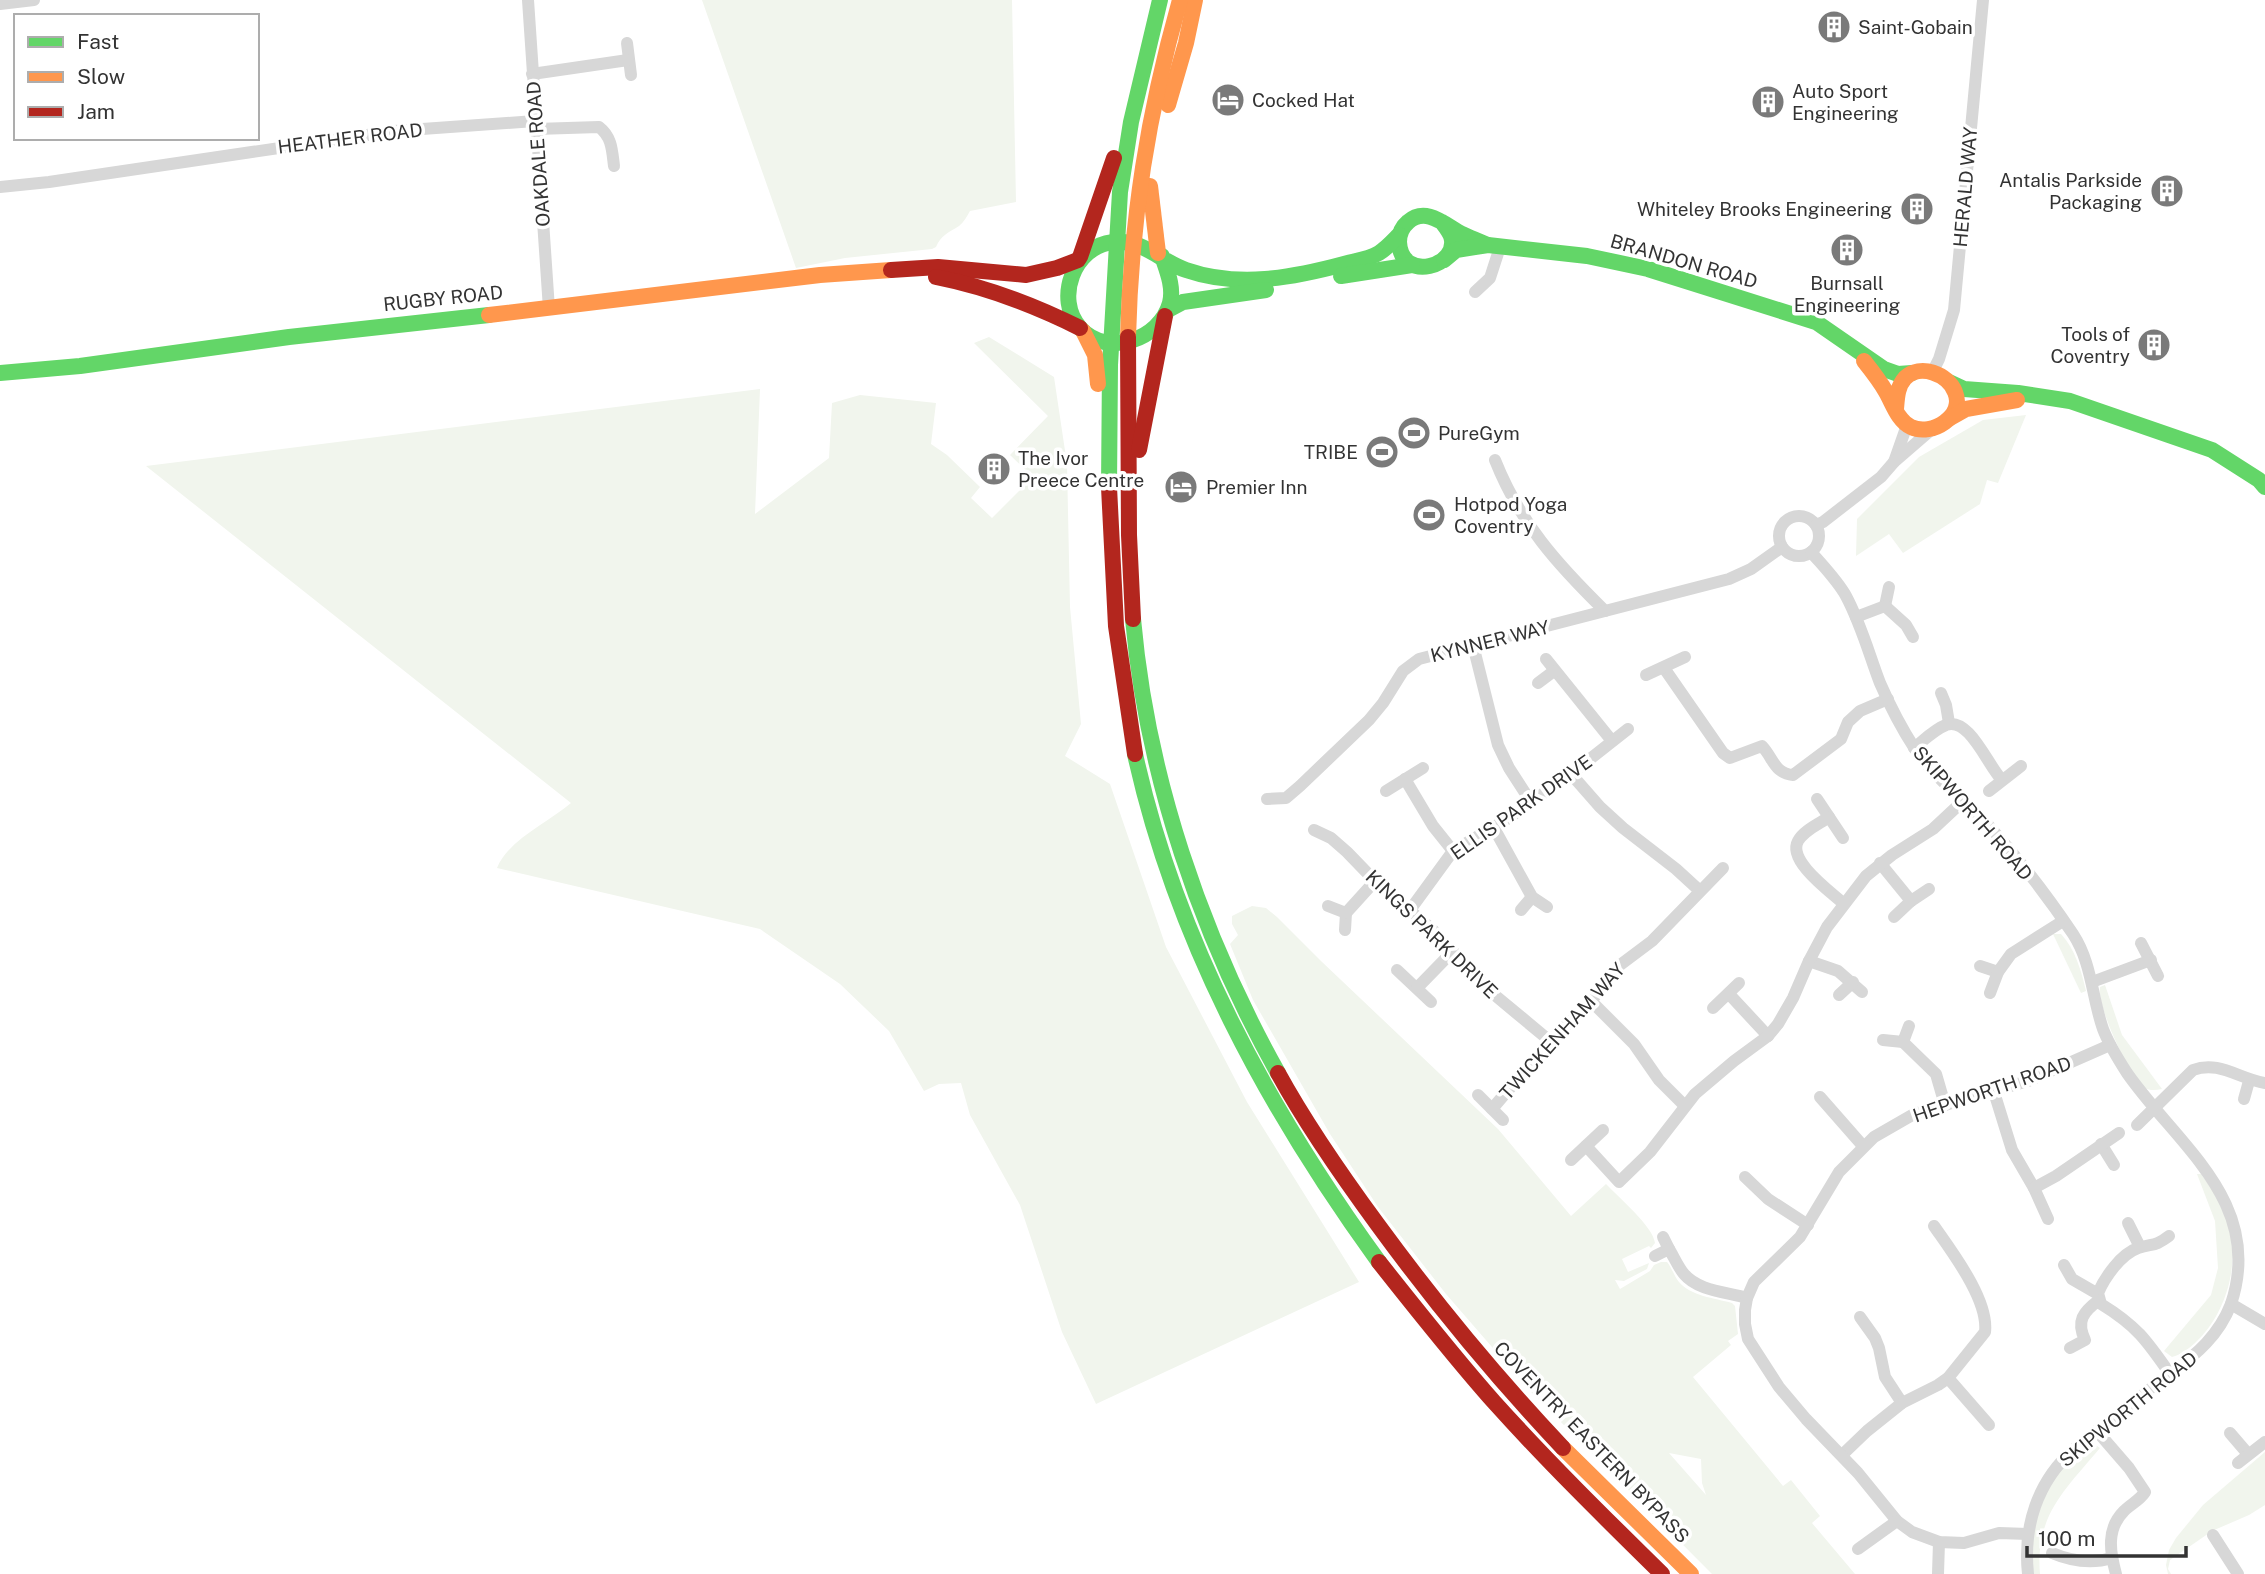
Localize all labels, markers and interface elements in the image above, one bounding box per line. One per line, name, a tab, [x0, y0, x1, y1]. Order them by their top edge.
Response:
building icon: Saint-Gobain	[1815, 8, 1853, 46]
legend	[14, 14, 259, 140]
place label: Saint-Gobain	[1858, 16, 1973, 38]
text: Fast	[77, 29, 119, 54]
text: Slow	[77, 64, 125, 89]
street label: OAKDALE ROAD	[522, 80, 554, 228]
place label: Auto Sport Engineering	[1792, 80, 1899, 124]
hotel icon: Cocked Hat	[1209, 81, 1247, 119]
building icon: Auto Sport Engineering	[1749, 83, 1787, 121]
place label: Cocked Hat	[1252, 89, 1355, 111]
text: Jam	[77, 99, 115, 124]
street label: HEATHER ROAD	[276, 118, 424, 158]
street label: HERALD WAY	[1949, 125, 1981, 248]
place label: Antalis Parkside Packaging	[1999, 169, 2142, 213]
building icon: Antalis Parkside Packaging	[2148, 172, 2186, 210]
building icon: Whiteley Brooks Engineering	[1898, 190, 1936, 228]
place label: Whiteley Brooks Engineering	[1637, 198, 1892, 220]
street label: BRANDON ROAD	[1608, 229, 1760, 293]
building icon: Burnsall Engineering	[1828, 231, 1866, 269]
place label: Burnsall Engineering	[1794, 272, 1901, 316]
street label: RUGBY ROAD	[382, 281, 504, 315]
place label: Tools of Coventry	[2050, 323, 2130, 367]
building icon: Tools of Coventry	[2135, 326, 2173, 364]
sports icon: PureGym	[1395, 414, 1433, 452]
place label: PureGym	[1438, 422, 1520, 444]
sports icon: TRIBE	[1363, 433, 1401, 471]
place label: TRIBE	[1304, 441, 1358, 463]
place label: The Ivor Preece Centre	[1018, 447, 1144, 491]
building icon: The Ivor Preece Centre	[975, 450, 1013, 488]
hotel icon: Premier Inn	[1162, 468, 1200, 506]
place label: Premier Inn	[1206, 476, 1307, 498]
place label: Hotpod Yoga Coventry	[1454, 493, 1567, 537]
sports icon: Hotpod Yoga Coventry	[1410, 496, 1448, 534]
street label: KYNNER WAY	[1428, 615, 1552, 666]
street label: SKIPWORTH ROAD	[1909, 741, 2037, 885]
street label: ELLIS PARK DRIVE	[1446, 750, 1596, 864]
street label: KINGS PARK DRIVE	[1362, 865, 1502, 1003]
street label: TWICKENHAM WAY	[1495, 958, 1629, 1104]
street label: HEPWORTH ROAD	[1910, 1052, 2074, 1126]
street label: COVENTRY EASTERN BYPASS	[1490, 1337, 1694, 1547]
street label: SKIPWORTH ROAD	[2055, 1347, 2201, 1471]
scale bar	[2027, 1514, 2186, 1558]
text: 100 m	[2038, 1526, 2095, 1551]

